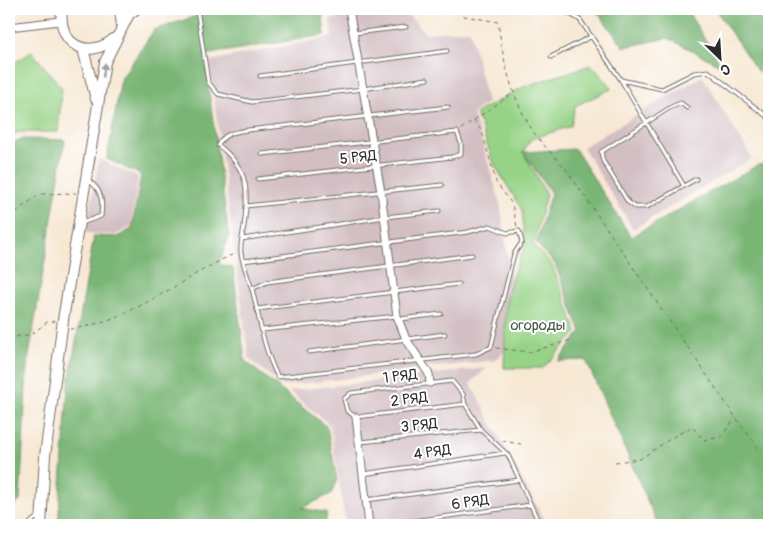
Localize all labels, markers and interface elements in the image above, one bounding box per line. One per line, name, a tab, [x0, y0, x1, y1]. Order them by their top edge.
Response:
north arrow	[696, 32, 746, 82]
text: С	[717, 60, 733, 79]
one-way arrow	[100, 62, 108, 78]
street label: 5 РЯД	[339, 146, 378, 169]
park label: огороды	[510, 316, 566, 335]
street label: 1 РЯД	[382, 365, 419, 388]
street label: 2 РЯД	[390, 388, 429, 411]
street label: 3 РЯД	[400, 414, 439, 437]
street label: 4 РЯД	[412, 440, 453, 464]
street label: 6 РЯД	[450, 490, 491, 514]

